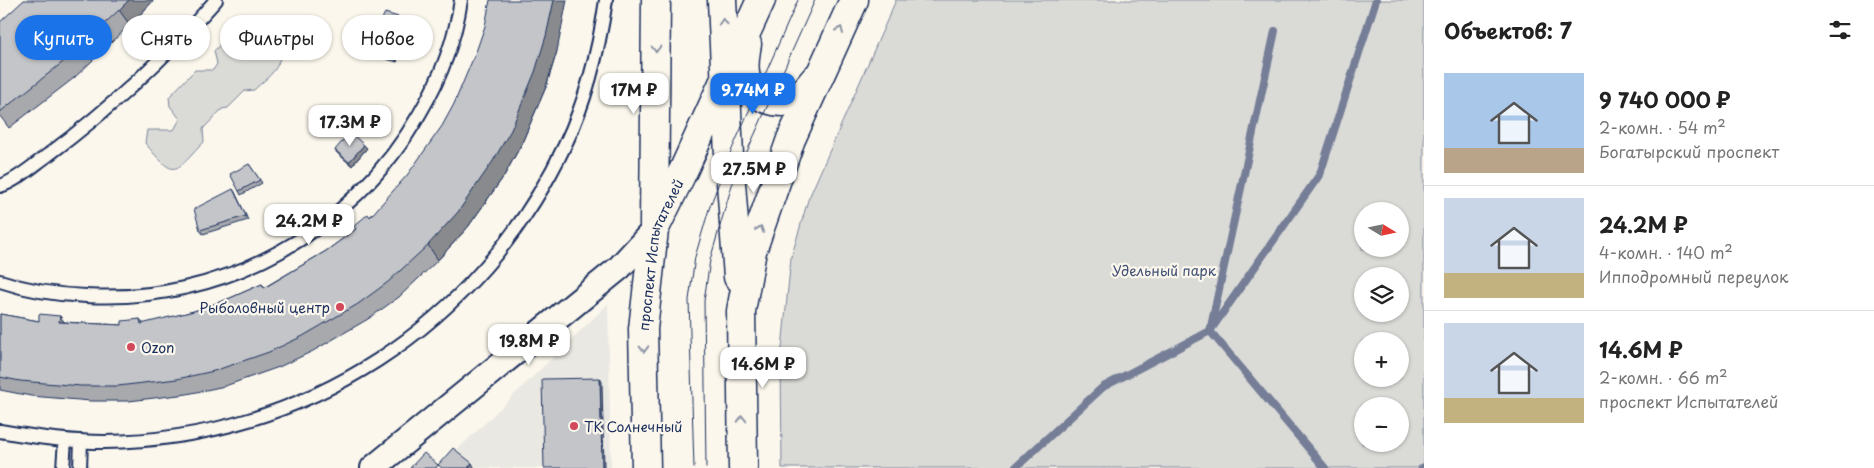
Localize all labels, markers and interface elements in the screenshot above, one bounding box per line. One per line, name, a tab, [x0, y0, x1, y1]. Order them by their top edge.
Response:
text: Объектов: 7	[1444, 14, 1572, 46]
chip: Купить	[15, 15, 112, 60]
chip: Снять	[122, 15, 210, 60]
chip: Фильтры	[220, 15, 332, 60]
chip: Новое	[342, 15, 433, 60]
icon: filters	[1826, 16, 1854, 44]
one-way arrow	[718, 18, 729, 26]
one-way arrow	[834, 26, 845, 35]
one-way arrow	[650, 45, 661, 53]
pin: 17M ₽	[599, 72, 669, 115]
pin: 9.74M ₽	[707, 72, 799, 115]
text: 17M ₽	[611, 77, 657, 101]
text: 9.74M ₽	[721, 77, 785, 101]
text: 9 740 000 ₽	[1599, 83, 1731, 115]
icon: home	[1484, 93, 1544, 153]
pin: 17.3M ₽	[304, 104, 396, 147]
text: 17.3M ₽	[319, 109, 381, 133]
text: 2-комн. · 54 m²	[1599, 115, 1726, 139]
text: Богатырский проспект	[1599, 139, 1779, 163]
pin: 27.5M ₽	[708, 152, 800, 194]
text: 27.5M ₽	[722, 156, 786, 180]
street label: проспект Испытателей	[632, 175, 688, 332]
north arrow	[1354, 202, 1409, 258]
map controls	[1354, 202, 1409, 452]
pin: 24.2M ₽	[263, 204, 355, 246]
text: 24.2M ₽	[275, 208, 343, 232]
text: 24.2M ₽	[1599, 208, 1688, 240]
icon: home	[1484, 218, 1544, 278]
one-way arrow	[754, 225, 764, 234]
text: 4-комн. · 140 m²	[1599, 240, 1733, 264]
park label: Удельный парк	[1112, 260, 1217, 281]
text: Ипподромный переулок	[1599, 264, 1789, 288]
button: layers	[1354, 267, 1409, 322]
place label: Рыболовный центр	[199, 297, 330, 318]
marker: Рыболовный центр	[334, 301, 346, 313]
pin: 19.8M ₽	[483, 324, 575, 366]
text: 19.8M ₽	[499, 328, 559, 352]
button: +	[1354, 332, 1409, 387]
text: 14.6M ₽	[1599, 333, 1683, 365]
place label: Ozon	[141, 337, 174, 358]
marker: Ozon	[125, 341, 137, 353]
icon: home	[1484, 343, 1544, 403]
one-way arrow	[639, 345, 649, 353]
pin: 14.6M ₽	[717, 346, 809, 389]
text: 14.6M ₽	[731, 351, 795, 375]
text: 2-комн. · 66 m²	[1599, 365, 1728, 389]
text: проспект Испытателей	[1599, 389, 1778, 413]
button: −	[1354, 397, 1409, 452]
one-way arrow	[737, 415, 747, 423]
place label: ТК Солнечный	[584, 416, 683, 437]
marker: ТК Солнечный	[568, 420, 580, 432]

